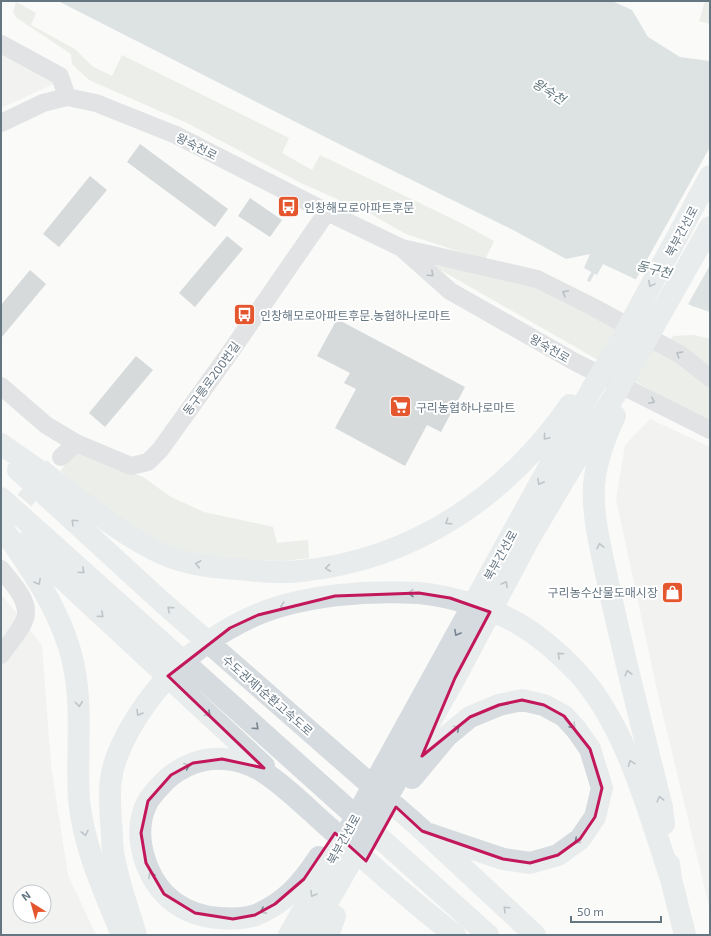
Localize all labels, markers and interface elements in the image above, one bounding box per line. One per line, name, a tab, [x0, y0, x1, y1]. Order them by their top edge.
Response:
water label: 왕숙천	[530, 75, 569, 108]
street label: 왕숙천로	[174, 130, 220, 162]
bus stop icon: 인창해모로아파트후문	[275, 194, 301, 220]
place label: 인창해모로아파트후문	[304, 200, 414, 214]
street label: 북부간선로	[662, 203, 700, 259]
water label: 동구천	[635, 257, 674, 281]
one-way arrow	[426, 269, 434, 277]
one-way arrow	[649, 280, 656, 287]
one-way arrow	[562, 290, 569, 298]
bus stop icon: 인창해모로아파트후문.농협하나로마트	[232, 302, 258, 328]
place label: 인창해모로아파트후문.농협하나로마트	[260, 308, 450, 322]
street label: 왕숙천로	[527, 331, 573, 365]
street label: 동구릉로200번길	[180, 339, 242, 417]
one-way arrow	[677, 352, 684, 359]
supermarket icon: 구리농협하나로마트	[387, 394, 413, 420]
one-way arrow	[648, 396, 656, 404]
place label: 구리농협하나로마트	[416, 400, 515, 414]
one-way arrow	[543, 432, 550, 439]
one-way arrow	[538, 478, 545, 485]
one-way arrow	[445, 517, 452, 524]
one-way arrow	[71, 519, 79, 526]
street label: 북부간선로	[480, 527, 520, 583]
one-way arrow	[597, 542, 605, 549]
one-way arrow	[195, 560, 202, 569]
one-way arrow	[325, 563, 331, 572]
one-way arrow	[77, 567, 85, 574]
one-way arrow	[34, 578, 41, 585]
shop icon: 구리농수산물도매시장	[660, 579, 686, 605]
one-way arrow	[500, 581, 508, 588]
place label: 구리농수산물도매시장	[548, 585, 658, 599]
one-way arrow	[408, 589, 414, 597]
one-way arrow	[279, 601, 286, 610]
one-way arrow	[167, 607, 175, 614]
one-way arrow	[96, 611, 104, 618]
one-way arrow	[454, 629, 462, 636]
street label: 수도권제1순환고속도로	[220, 652, 316, 738]
one-way arrow	[557, 653, 565, 660]
one-way arrow	[624, 669, 633, 676]
one-way arrow	[74, 701, 83, 707]
one-way arrow	[136, 709, 144, 716]
one-way arrow	[203, 709, 211, 717]
one-way arrow	[568, 721, 575, 729]
one-way arrow	[252, 722, 259, 729]
one-way arrow	[452, 725, 460, 732]
one-way arrow	[627, 759, 635, 766]
one-way arrow	[183, 763, 191, 771]
one-way arrow	[656, 795, 664, 802]
street label: 북부간선로	[323, 811, 363, 867]
one-way arrow	[80, 830, 88, 836]
one-way arrow	[574, 837, 582, 844]
one-way arrow	[148, 871, 156, 879]
north arrow	[12, 884, 52, 924]
text: N	[19, 888, 33, 903]
one-way arrow	[310, 890, 318, 897]
scale bar	[571, 898, 661, 924]
text: 50 m	[577, 904, 604, 918]
one-way arrow	[260, 906, 267, 914]
one-way arrow	[503, 906, 511, 913]

